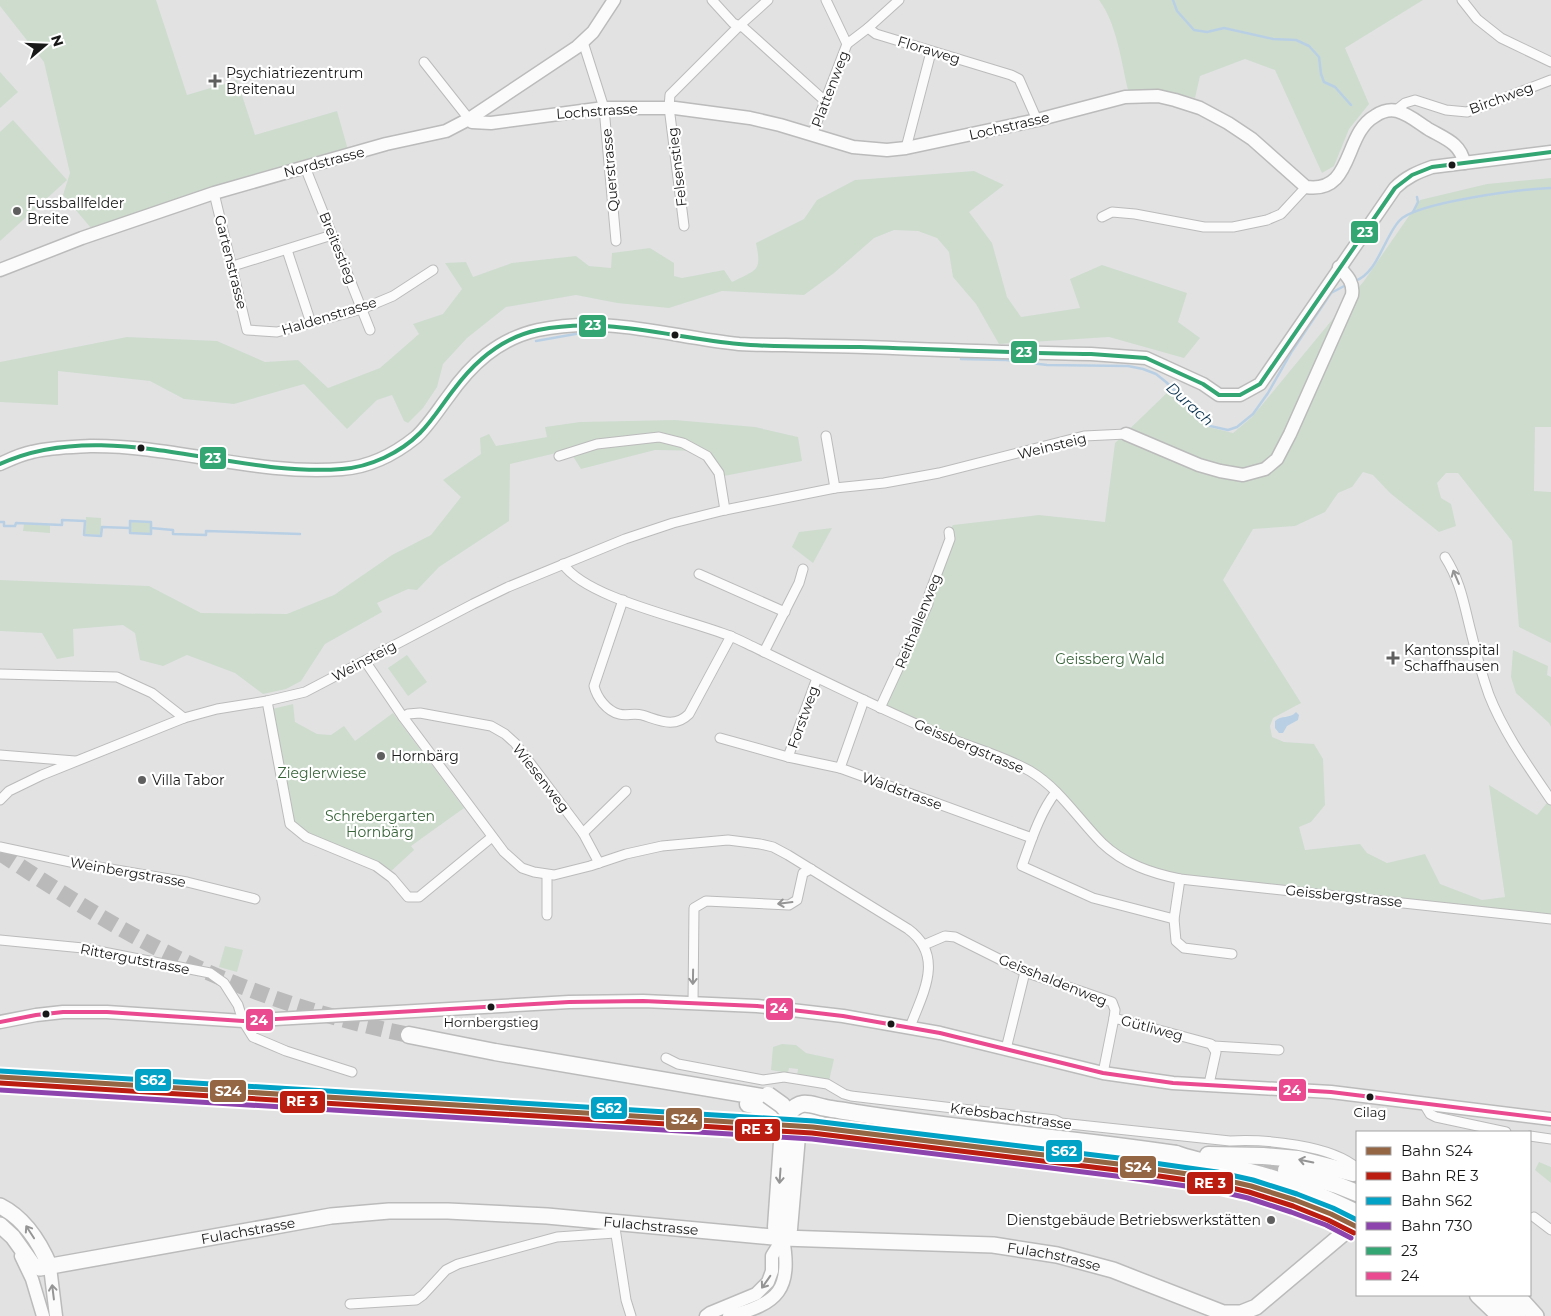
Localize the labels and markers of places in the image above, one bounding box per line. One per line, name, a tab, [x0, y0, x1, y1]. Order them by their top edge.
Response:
place label: Psychiatriezentrum Breitenau	[226, 64, 363, 98]
marker: Psychiatriezentrum Breitenau	[208, 74, 222, 88]
unlabelled marker	[1447, 160, 1457, 170]
place label: Fussballfelder Breite	[27, 194, 125, 228]
marker: Fussballfelder Breite	[11, 205, 23, 217]
unlabelled marker	[670, 330, 680, 340]
unlabelled marker	[136, 443, 146, 453]
place label: Kantonsspital Schaffhausen	[1404, 641, 1500, 675]
marker: Kantonsspital Schaffhausen	[1386, 651, 1400, 665]
place label: Hornbärg	[391, 747, 459, 765]
marker: Hornbärg	[375, 750, 387, 762]
place label: Villa Tabor	[152, 771, 225, 789]
marker: Villa Tabor	[136, 774, 148, 786]
marker: Hornbergstieg	[486, 1002, 496, 1012]
unlabelled marker	[41, 1009, 51, 1019]
place label: Hornbergstieg	[443, 1014, 539, 1030]
unlabelled marker	[886, 1019, 896, 1029]
marker: Cilag	[1365, 1092, 1375, 1102]
place label: Cilag	[1354, 1104, 1386, 1120]
place label: Dienstgebäude Betriebswerkstätten	[1007, 1211, 1261, 1229]
marker: Dienstgebäude Betriebswerkstätten	[1265, 1214, 1277, 1226]

